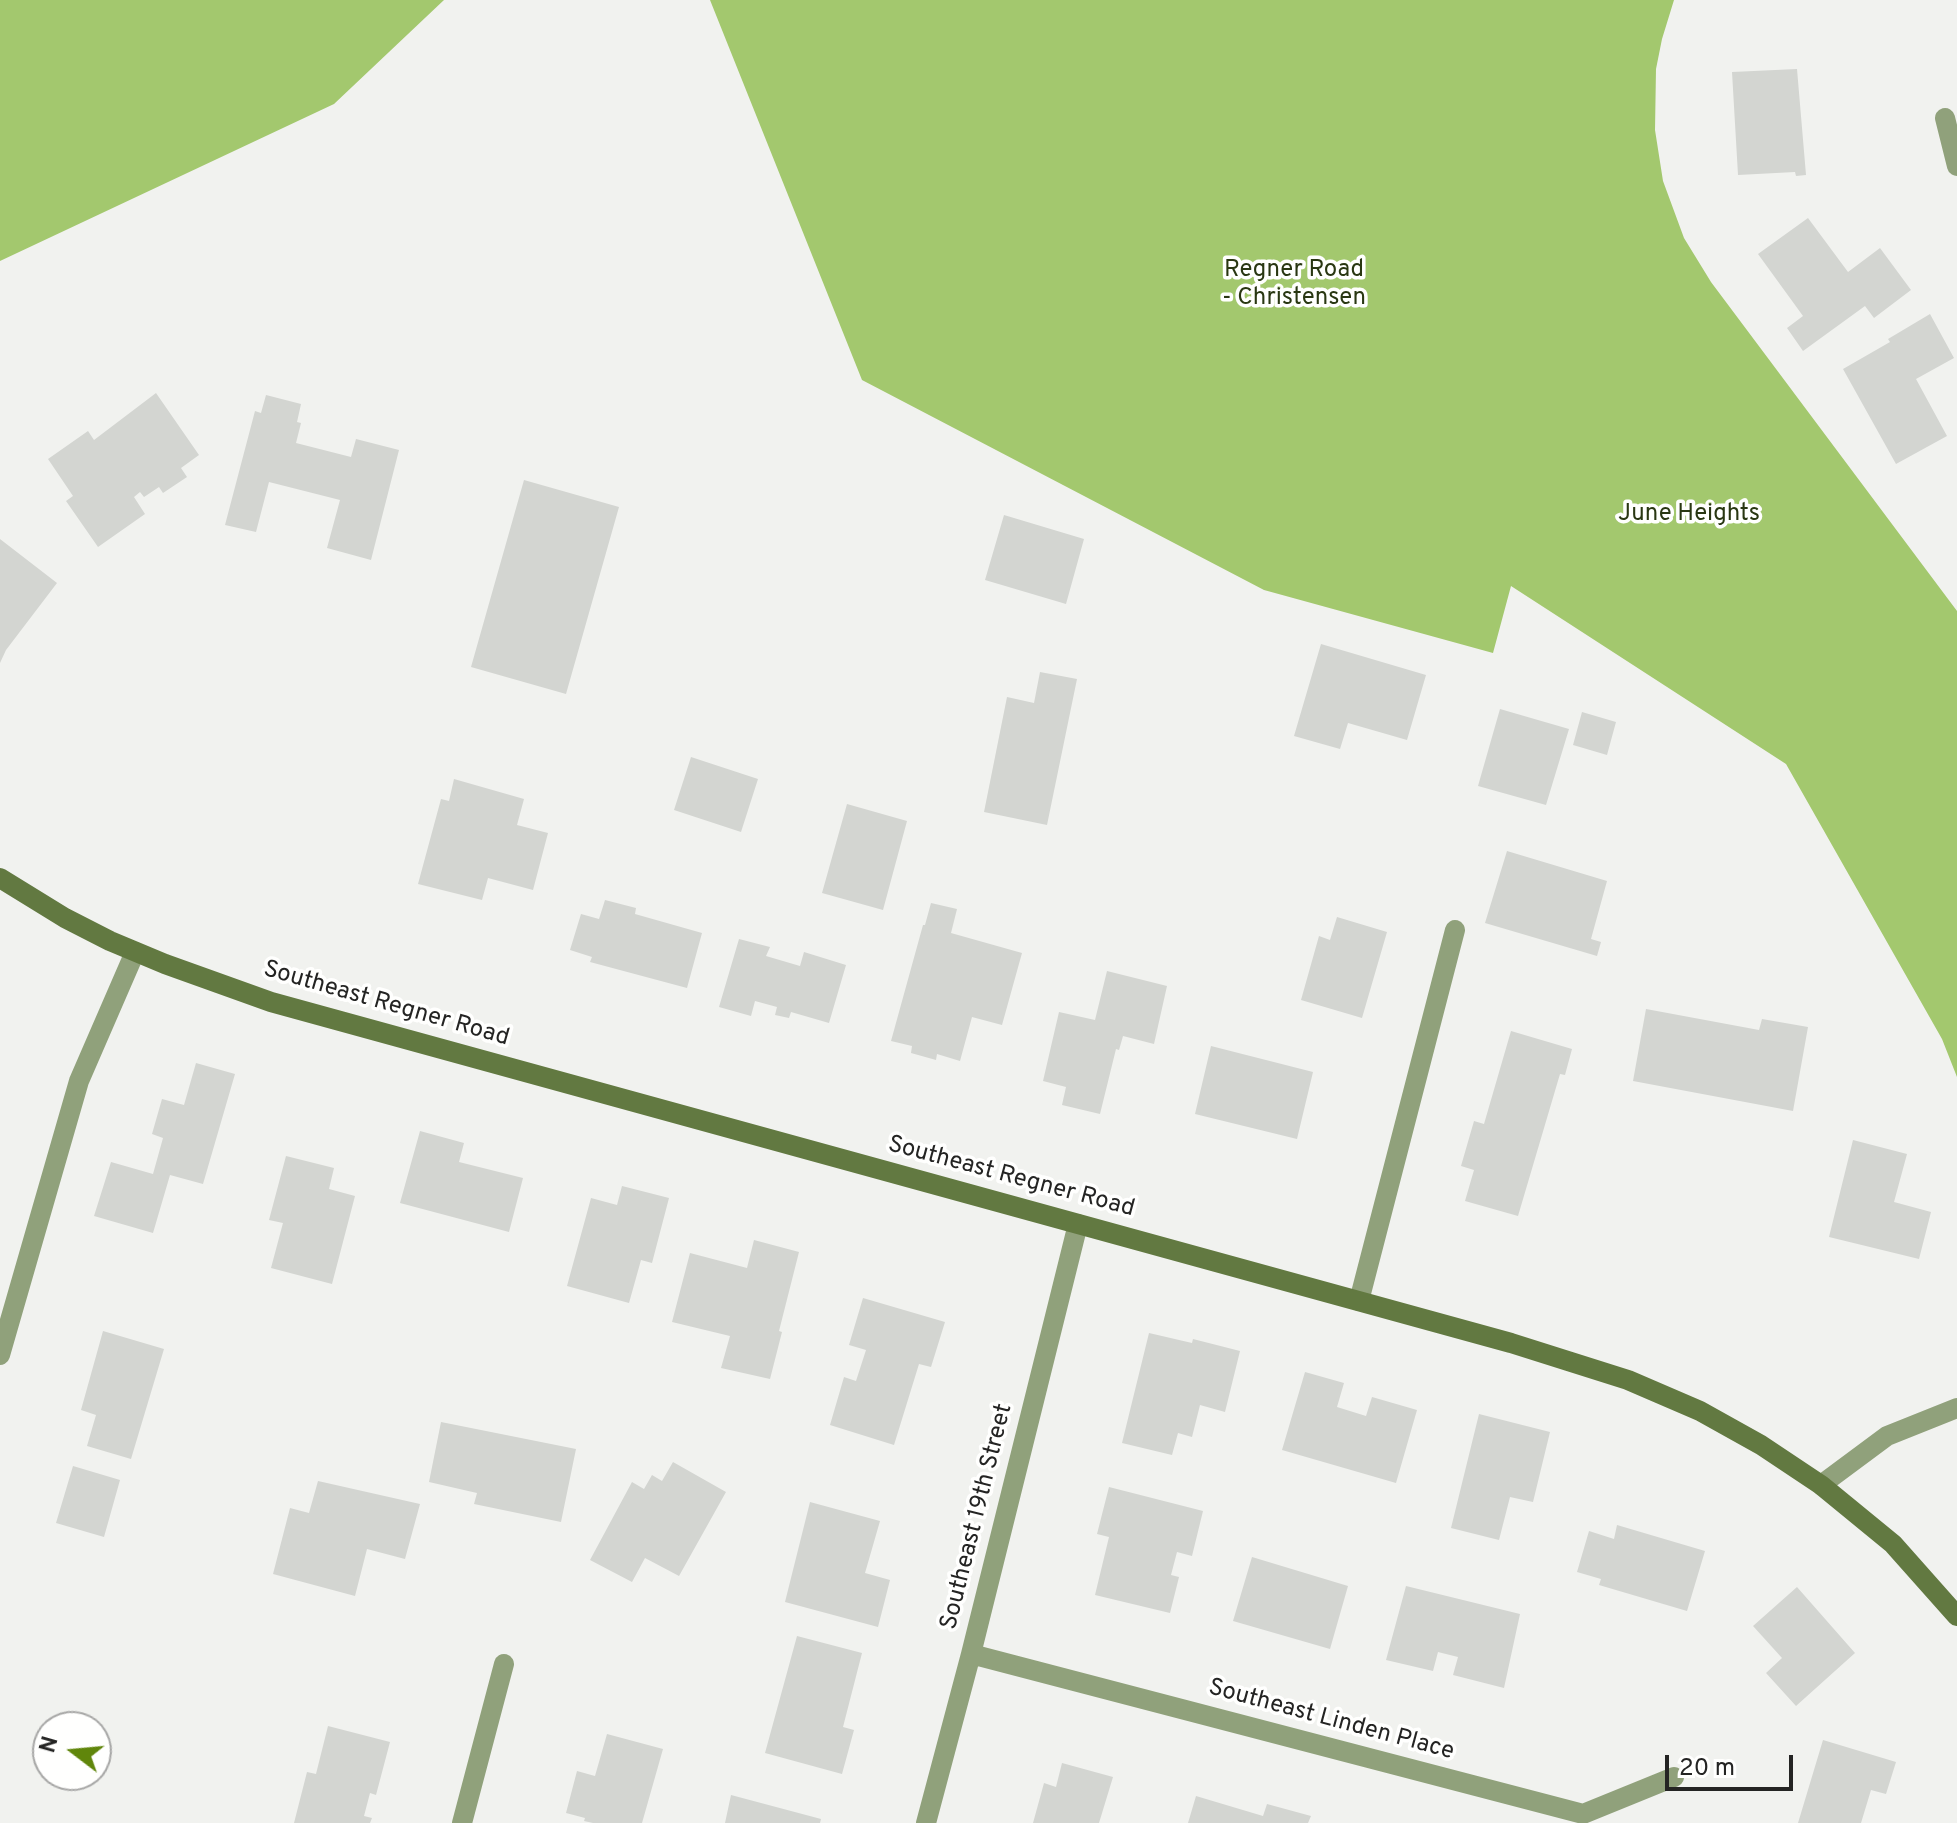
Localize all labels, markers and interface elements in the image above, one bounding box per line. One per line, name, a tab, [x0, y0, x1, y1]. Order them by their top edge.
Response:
park label: Regner Road - Christensen	[1222, 257, 1366, 313]
park label: June Heights	[1618, 501, 1760, 529]
street label: Southeast Regner Road	[260, 956, 512, 1054]
street label: Southeast Regner Road	[884, 1131, 1138, 1225]
street label: Southeast 19th Street	[936, 1401, 1020, 1633]
street label: Southeast Linden Place	[1205, 1674, 1457, 1768]
north arrow	[32, 1711, 112, 1791]
text: N	[35, 1733, 66, 1756]
scale bar	[1669, 1739, 1797, 1789]
text: 20 m	[1679, 1754, 1735, 1784]

